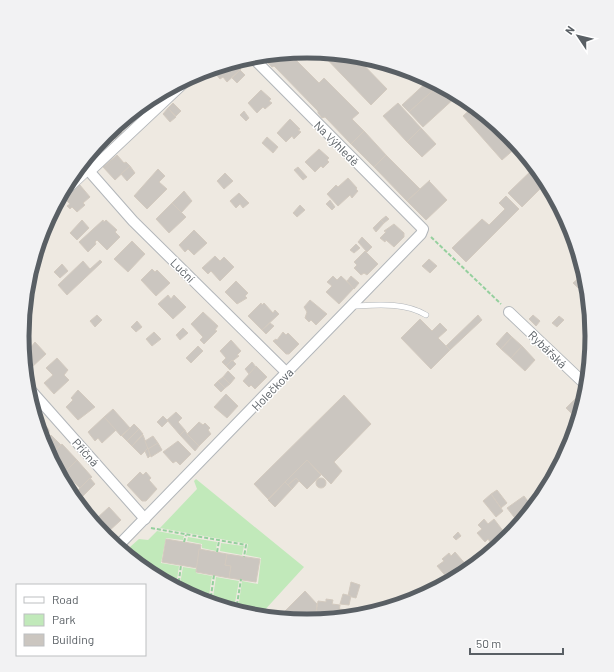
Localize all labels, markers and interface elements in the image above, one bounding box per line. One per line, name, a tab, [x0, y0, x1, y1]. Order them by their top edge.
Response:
north arrow	[558, 16, 598, 56]
text: N	[562, 23, 577, 37]
street label: Na Výhledě	[312, 118, 362, 168]
street label: Luční	[168, 255, 198, 285]
street label: Rybářská	[526, 327, 570, 371]
street label: Holečkova	[248, 365, 296, 413]
street label: Příčná	[70, 435, 102, 469]
legend	[16, 584, 146, 656]
text: Road	[52, 592, 79, 606]
text: Park	[52, 612, 76, 626]
scale bar	[470, 630, 563, 656]
text: Building	[52, 632, 94, 646]
text: 50 m	[476, 636, 501, 650]

